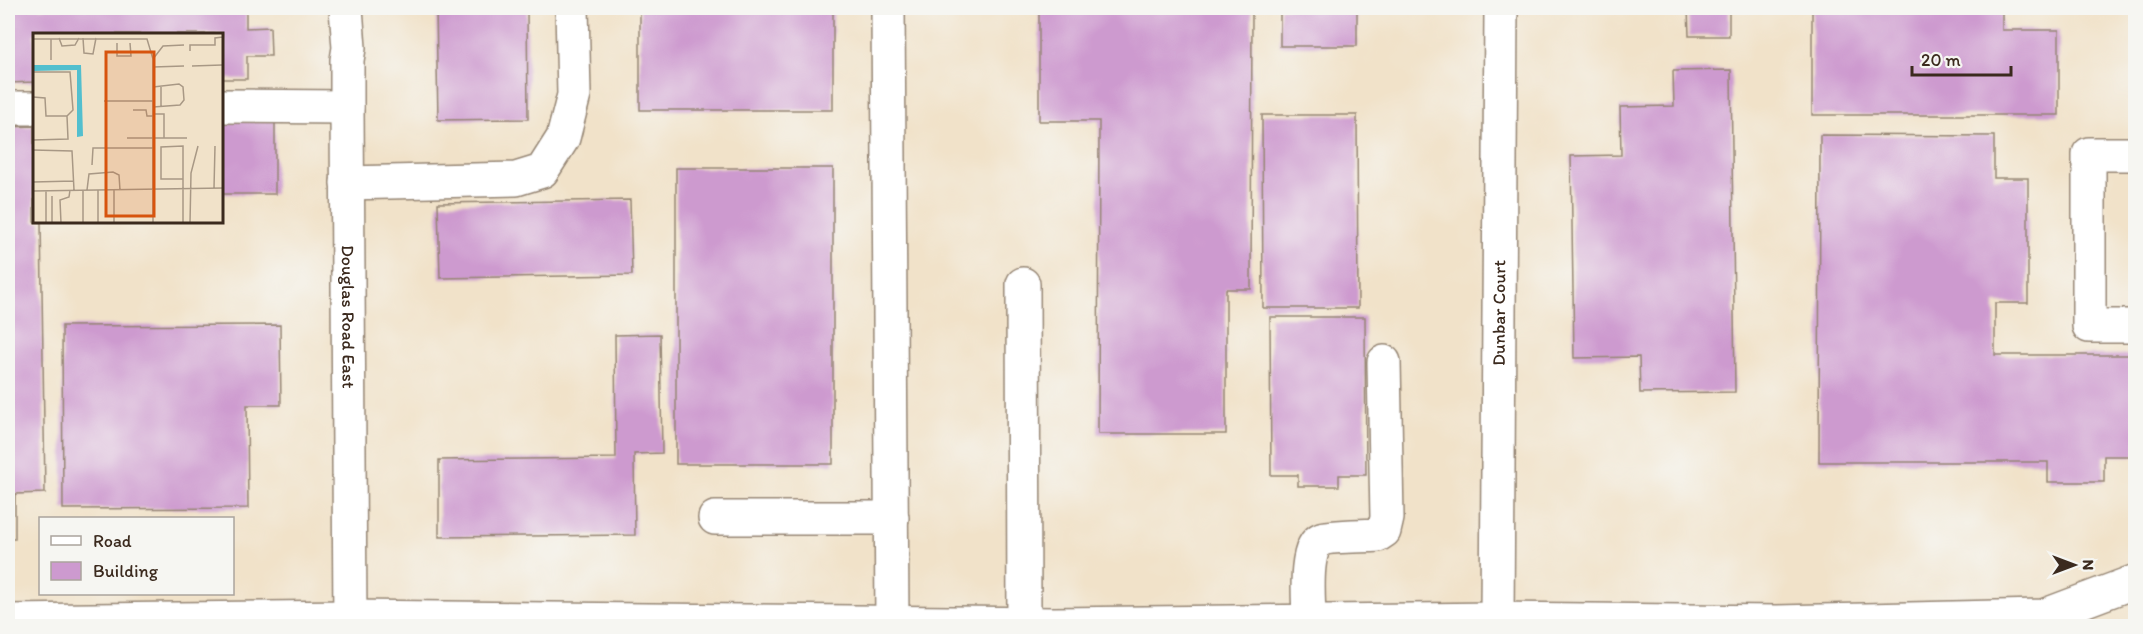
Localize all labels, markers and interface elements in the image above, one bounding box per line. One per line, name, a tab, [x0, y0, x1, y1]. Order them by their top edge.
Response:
inset map	[33, 33, 224, 224]
scale bar	[1912, 39, 2011, 77]
text: 20 m	[1921, 49, 1961, 71]
street label: Douglas Road East	[337, 245, 360, 389]
street label: Dunbar Court	[1488, 260, 1510, 366]
legend	[39, 517, 234, 595]
text: Road	[93, 530, 132, 552]
north arrow	[2044, 535, 2104, 595]
text: Building	[93, 560, 159, 582]
text: N	[2079, 560, 2098, 570]

